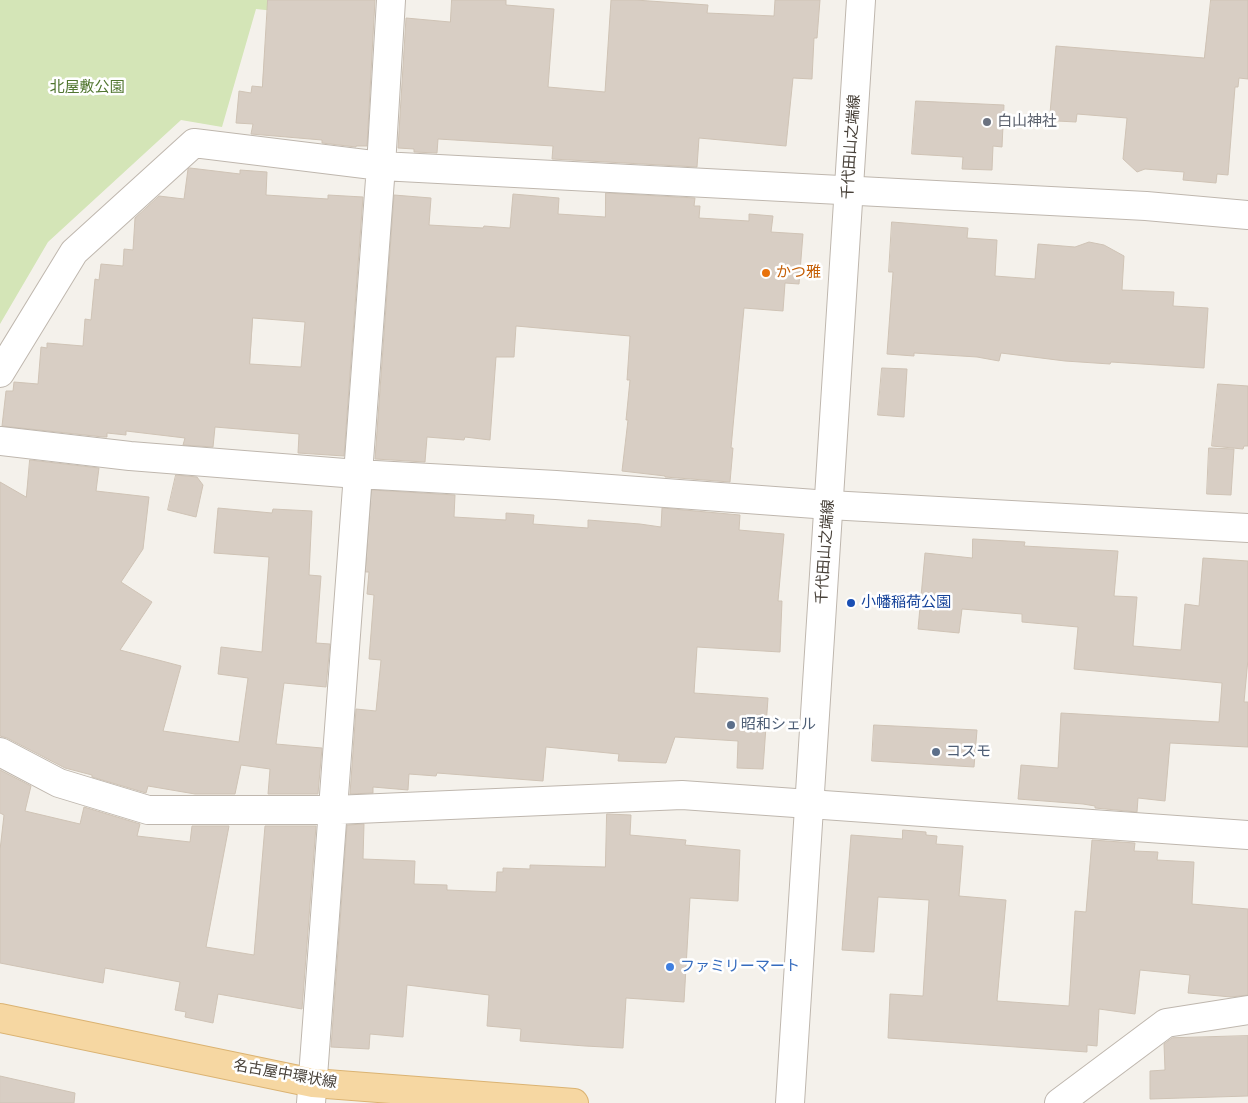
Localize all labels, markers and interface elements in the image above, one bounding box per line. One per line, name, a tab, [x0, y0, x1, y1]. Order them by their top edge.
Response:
park label: 北屋敷公園	[50, 79, 124, 97]
street label: 千代田山之端線	[839, 94, 865, 200]
place label: 白山神社	[997, 113, 1057, 131]
marker: 白山神社	[981, 116, 993, 128]
place label: かつ雅	[776, 264, 821, 282]
marker: かつ雅	[760, 267, 772, 279]
street label: 千代田山之端線	[813, 499, 839, 605]
place label: 小幡稲荷公園	[861, 594, 951, 612]
marker: 小幡稲荷公園	[845, 597, 857, 609]
place label: 昭和シェル	[741, 716, 816, 734]
marker: 昭和シェル	[725, 719, 737, 731]
place label: コスモ	[946, 743, 991, 761]
marker: コスモ	[930, 746, 942, 758]
place label: ファミリーマート	[680, 958, 800, 976]
marker: ファミリーマート	[664, 961, 676, 973]
street label: 名古屋中環状線	[232, 1057, 338, 1093]

